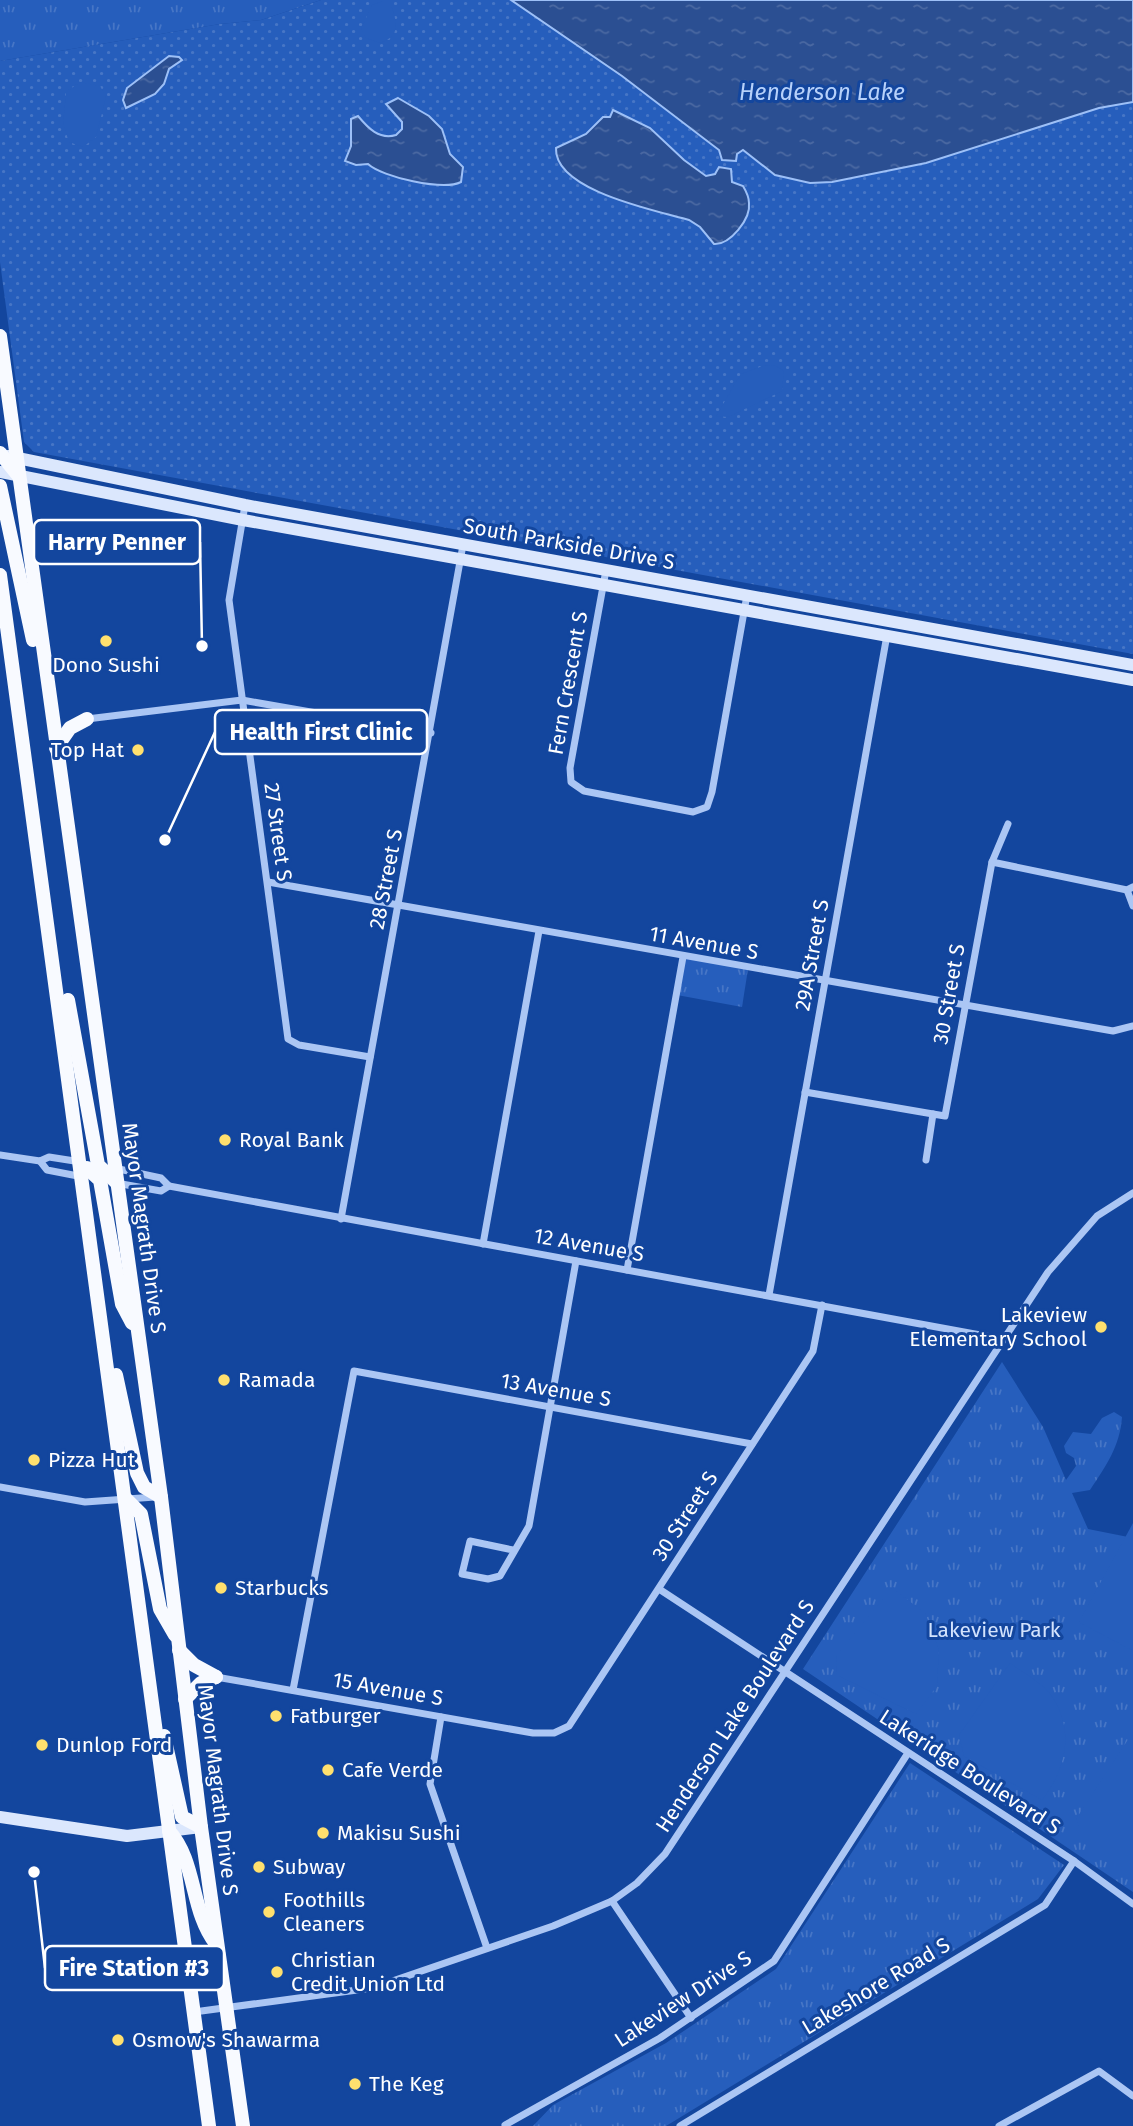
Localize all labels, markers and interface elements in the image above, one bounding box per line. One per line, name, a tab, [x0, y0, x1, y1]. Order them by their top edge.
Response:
water label: Henderson Lake	[739, 78, 905, 106]
street label: South Parkside Drive S	[461, 513, 677, 575]
callout: Harry Penner	[34, 520, 200, 564]
text: Harry Penner	[48, 528, 187, 556]
street label: Fern Crescent S	[543, 609, 593, 757]
marker: Dono Sushi	[98, 633, 114, 649]
place label: Dono Sushi	[52, 652, 160, 678]
callout: Health First Clinic	[215, 710, 427, 754]
text: Health First Clinic	[229, 718, 413, 746]
place label: Top Hat	[51, 737, 124, 763]
marker: Top Hat	[130, 742, 146, 758]
street label: 27 Street S	[258, 781, 298, 883]
street label: 28 Street S	[364, 827, 408, 931]
street label: 29A Street S	[789, 897, 835, 1013]
street label: 11 Avenue S	[647, 921, 761, 965]
street label: 30 Street S	[927, 942, 971, 1046]
street label: Mayor Magrath Drive S	[116, 1121, 172, 1335]
place label: Royal Bank	[239, 1127, 344, 1153]
marker: Royal Bank	[217, 1132, 233, 1148]
street label: 12 Avenue S	[532, 1222, 646, 1268]
place label: Lakeview Elementary School	[909, 1302, 1087, 1352]
marker: Lakeview Elementary School	[1093, 1319, 1109, 1335]
place label: Ramada	[238, 1367, 315, 1393]
street label: 13 Avenue S	[499, 1367, 613, 1413]
marker: Ramada	[216, 1372, 232, 1388]
place label: Pizza Hut	[48, 1447, 136, 1473]
marker: Pizza Hut	[26, 1452, 42, 1468]
street label: 30 Street S	[646, 1466, 724, 1566]
place label: Starbucks	[235, 1575, 329, 1601]
marker: Starbucks	[213, 1580, 229, 1596]
street label: Henderson Lake Boulevard S	[650, 1595, 820, 1837]
park label: Lakeview Park	[927, 1617, 1061, 1643]
street label: 15 Avenue S	[331, 1666, 445, 1712]
street label: Mayor Magrath Drive S	[192, 1683, 244, 1897]
place label: Fatburger	[290, 1703, 381, 1729]
street label: Lakeridge Boulevard S	[874, 1704, 1066, 1840]
marker: Fatburger	[268, 1708, 284, 1724]
place label: Dunlop Ford	[56, 1732, 172, 1758]
marker: Dunlop Ford	[34, 1737, 50, 1753]
place label: Cafe Verde	[342, 1757, 443, 1783]
marker: Cafe Verde	[320, 1762, 336, 1778]
place label: Makisu Sushi	[337, 1820, 461, 1846]
marker: Makisu Sushi	[315, 1825, 331, 1841]
place label: Subway	[273, 1854, 346, 1880]
marker: Subway	[251, 1859, 267, 1875]
place label: Foothills Cleaners	[283, 1887, 365, 1937]
marker: Foothills Cleaners	[261, 1904, 277, 1920]
street label: Lakeshore Road S	[797, 1932, 955, 2040]
street label: Lakeview Drive S	[610, 1945, 756, 2053]
callout: Fire Station #3	[45, 1946, 224, 1990]
place label: Christian Credit Union Ltd	[291, 1947, 445, 1997]
text: Fire Station #3	[59, 1954, 209, 1982]
marker: Christian Credit Union Ltd	[269, 1964, 285, 1980]
place label: Osmow's Shawarma	[132, 2027, 320, 2053]
marker: Osmow's Shawarma	[110, 2032, 126, 2048]
place label: The Keg	[369, 2071, 444, 2097]
marker: The Keg	[347, 2076, 363, 2092]

